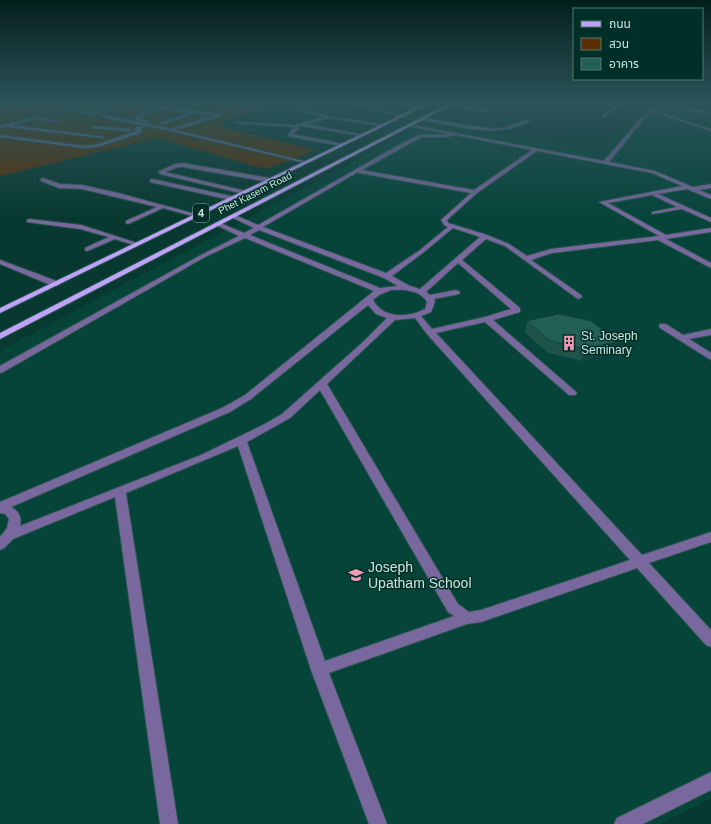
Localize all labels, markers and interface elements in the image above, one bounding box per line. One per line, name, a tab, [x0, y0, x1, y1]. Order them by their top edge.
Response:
legend	[573, 8, 703, 80]
text: ถนน	[609, 17, 631, 31]
text: สวน	[609, 37, 629, 51]
text: อาคาร	[609, 57, 639, 71]
street label: Phet Kasem Road	[216, 170, 294, 216]
road number: 4	[193, 204, 209, 222]
place label: St. Joseph Seminary	[581, 329, 638, 357]
building icon: St. Joseph Seminary	[560, 334, 578, 352]
place label: Joseph Upatham School	[368, 559, 472, 591]
school or university icon: Joseph Upatham School	[347, 566, 365, 584]

